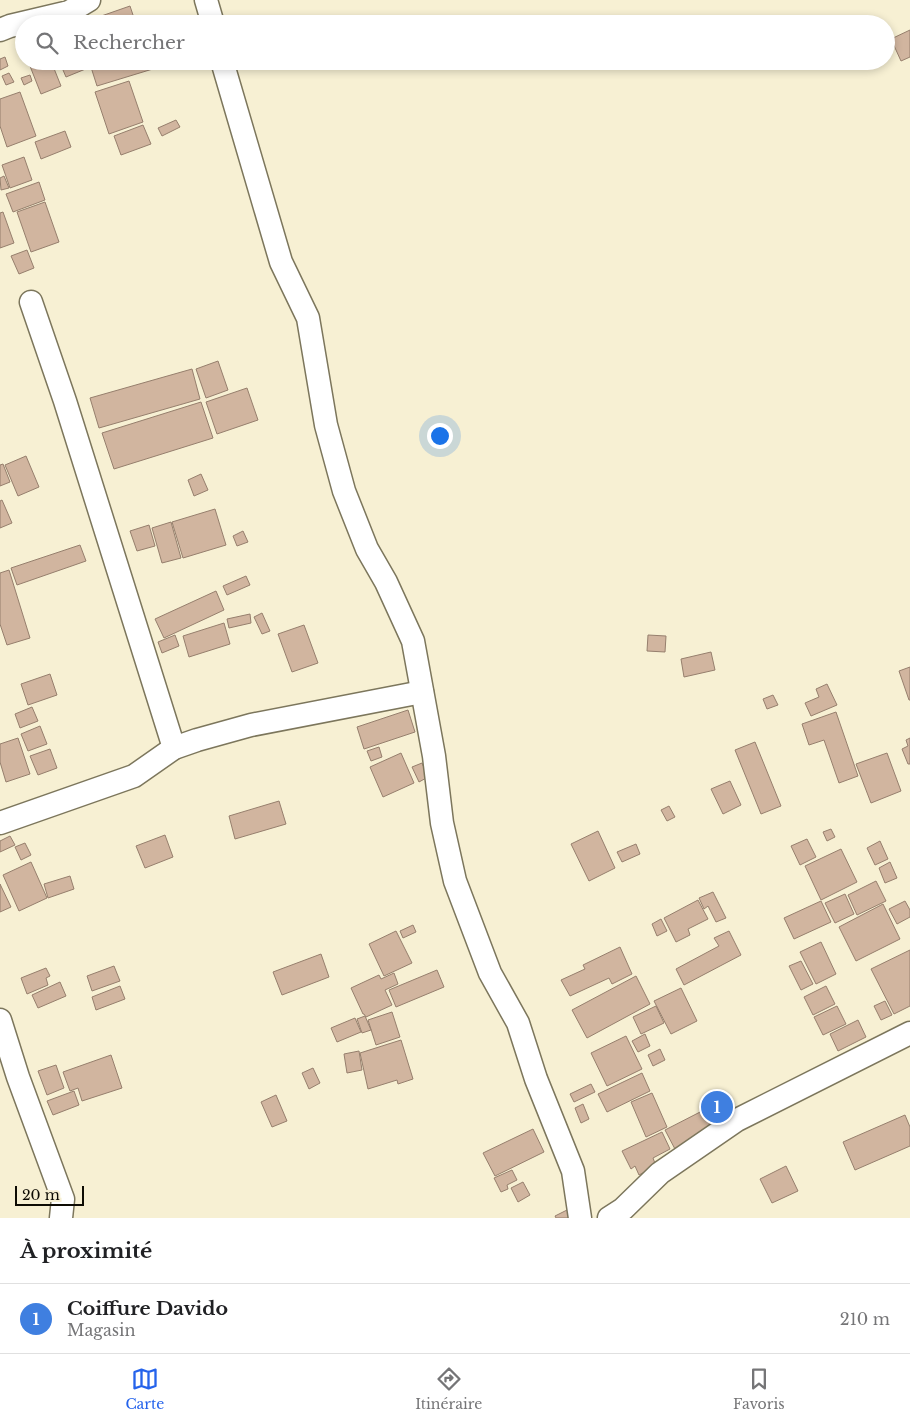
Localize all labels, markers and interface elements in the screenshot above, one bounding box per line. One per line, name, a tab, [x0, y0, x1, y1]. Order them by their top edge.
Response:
search box	[15, 15, 895, 70]
icon: search	[33, 29, 61, 57]
text: Rechercher	[73, 31, 185, 54]
your location	[427, 423, 453, 449]
pin: 1	[701, 1088, 733, 1126]
scale bar	[15, 1183, 84, 1206]
text: 20 m	[22, 1186, 60, 1204]
text: À proximité	[20, 1238, 152, 1264]
text: Coiffure Davido	[67, 1297, 228, 1320]
text: 1	[33, 1309, 39, 1329]
text: 210 m	[840, 1309, 890, 1329]
text: Magasin	[67, 1320, 136, 1340]
tab: Carte	[125, 1365, 164, 1413]
tab: Itinéraire	[415, 1365, 482, 1413]
tab: Favoris	[733, 1365, 785, 1413]

